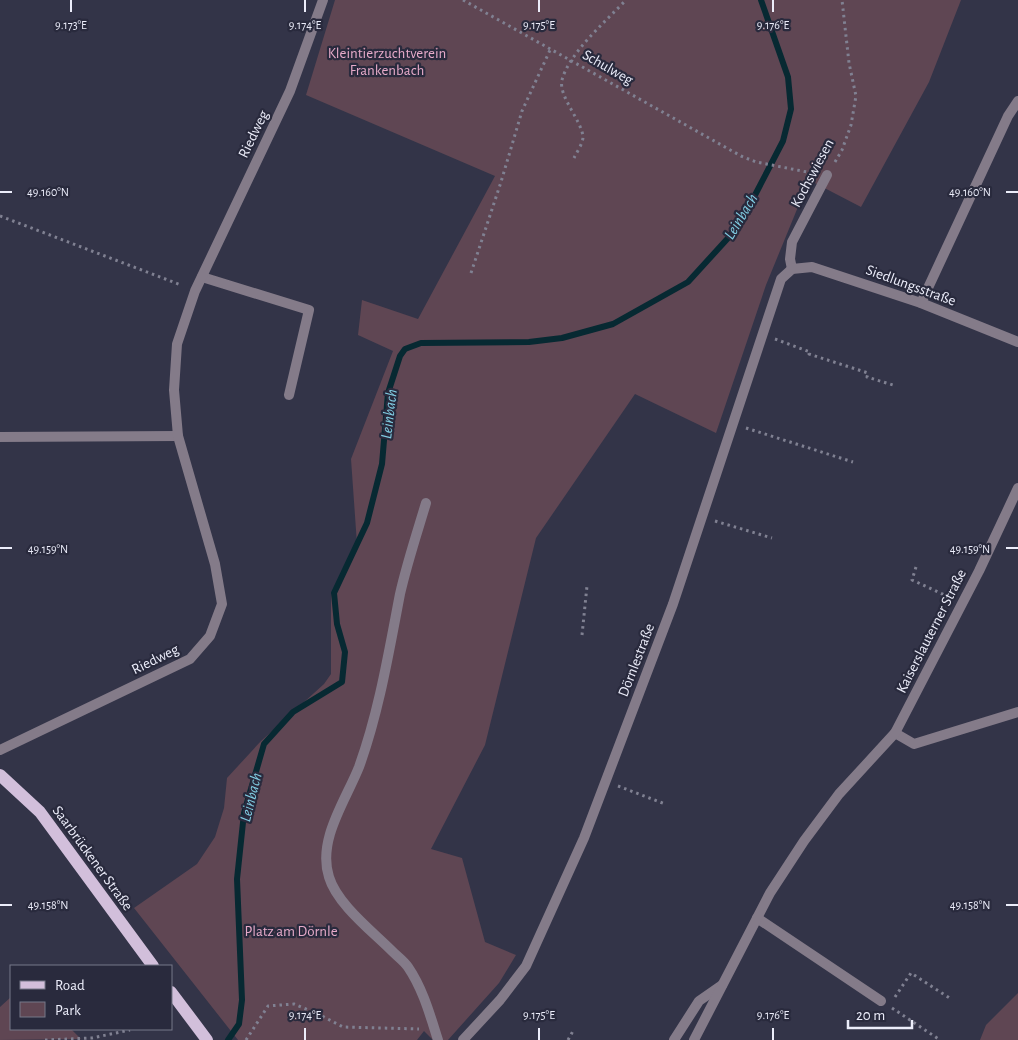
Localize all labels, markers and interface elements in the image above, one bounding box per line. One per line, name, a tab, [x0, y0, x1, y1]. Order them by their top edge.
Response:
text: 9.173°E	[55, 19, 87, 31]
text: 9.174°E	[289, 19, 322, 31]
text: 9.175°E	[523, 19, 555, 31]
text: 9.176°E	[757, 19, 789, 31]
park label: Kleintierzuchtverein Frankenbach	[328, 46, 446, 78]
street label: Schulweg	[580, 47, 636, 88]
street label: Riedweg	[236, 108, 272, 160]
street label: Kochswiesen	[788, 137, 837, 210]
text: 49.160°N	[27, 186, 69, 198]
text: 49.160°N	[949, 186, 991, 198]
water label: Leinbach	[721, 191, 761, 242]
street label: Siedlungsstraße	[864, 262, 958, 309]
water label: Leinbach	[378, 388, 400, 440]
text: 49.159°N	[28, 543, 68, 555]
text: 49.159°N	[950, 543, 990, 555]
street label: Kaiserslauterner Straße	[894, 567, 969, 696]
street label: Dörnlestraße	[616, 621, 657, 699]
street label: Riedweg	[129, 641, 182, 677]
water label: Leinbach	[237, 771, 265, 824]
street label: Saarbrückener Straße	[50, 803, 136, 913]
text: 49.158°N	[28, 899, 68, 911]
text: 49.158°N	[950, 899, 990, 911]
park label: Platz am Dörnle	[244, 924, 338, 939]
legend	[10, 965, 172, 1030]
text: Road	[55, 978, 85, 993]
scale bar	[848, 998, 912, 1030]
text: Park	[55, 1003, 81, 1018]
text: 20 m	[856, 1008, 885, 1023]
text: 9.174°E	[289, 1009, 322, 1021]
text: 9.175°E	[523, 1009, 555, 1021]
text: 9.176°E	[757, 1009, 789, 1021]

